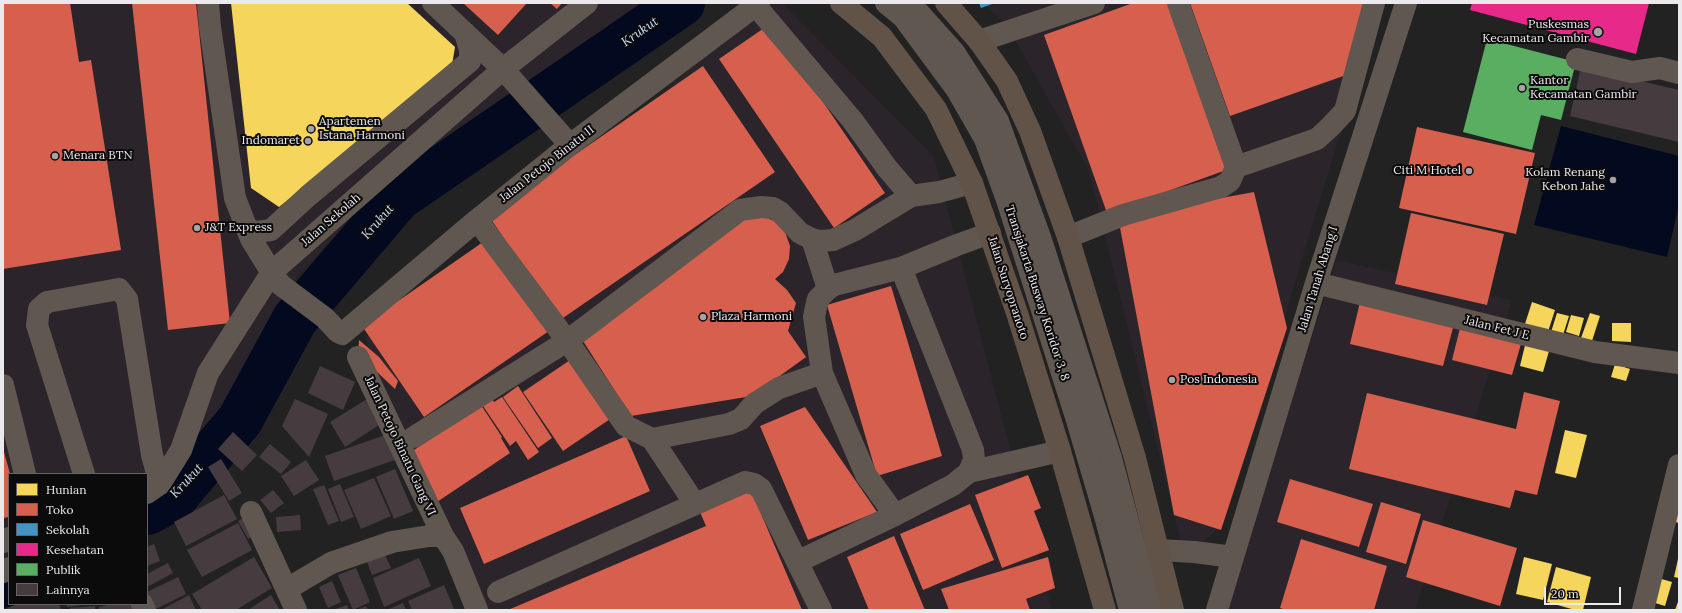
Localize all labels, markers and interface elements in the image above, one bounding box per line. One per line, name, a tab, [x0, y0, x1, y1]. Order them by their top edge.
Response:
water label: Krukut	[619, 14, 661, 50]
place label: Puskesmas Kecamatan Gambir	[1482, 18, 1589, 46]
marker: Puskesmas Kecamatan Gambir	[1592, 26, 1604, 38]
place label: Kantor Kecamatan Gambir	[1530, 74, 1637, 102]
marker: Kantor Kecamatan Gambir	[1517, 83, 1527, 93]
place label: Apartemen Istana Harmoni	[319, 115, 405, 143]
street label: Jalan Petojo Binatu II	[497, 123, 597, 205]
marker: Apartemen Istana Harmoni	[306, 124, 316, 134]
place label: Indomaret	[242, 134, 300, 148]
marker: Indomaret	[303, 136, 313, 146]
place label: Menara BTN	[63, 149, 133, 163]
marker: Menara BTN	[50, 151, 60, 161]
place label: Citi M Hotel	[1393, 164, 1461, 178]
marker: Citi M Hotel	[1464, 166, 1474, 176]
place label: Kolam Renang Kebon Jahe	[1525, 166, 1605, 194]
marker: Kolam Renang Kebon Jahe	[1608, 175, 1618, 185]
street label: Jalan Sekolah	[298, 190, 364, 250]
water label: Krukut	[359, 201, 397, 243]
street label: Transjakarta Busway Koridor 3, 8	[1002, 203, 1072, 383]
place label: J&T Express	[205, 221, 272, 235]
marker: J&T Express	[192, 223, 202, 233]
street label: Jalan Tanah Abang I	[1295, 225, 1341, 333]
street label: Jalan Suryopranoto	[985, 235, 1031, 341]
place label: Plaza Harmoni	[711, 310, 792, 324]
marker: Plaza Harmoni	[698, 312, 708, 322]
street label: Jalan Fet J E	[1463, 313, 1531, 343]
place label: Pos Indonesia	[1180, 373, 1257, 387]
street label: Jalan Petojo Binatu Gang VI	[361, 374, 439, 518]
marker: Pos Indonesia	[1167, 375, 1177, 385]
water label: Krukut	[167, 461, 207, 501]
legend	[8, 473, 148, 605]
text: Hunian	[46, 482, 86, 497]
text: Toko	[46, 502, 74, 517]
text: Sekolah	[46, 522, 89, 537]
text: Kesehatan	[46, 542, 104, 557]
text: Publik	[46, 562, 81, 577]
scale bar	[1546, 579, 1623, 605]
text: Lainnya	[46, 582, 90, 597]
text: 20 m	[1551, 586, 1579, 601]

